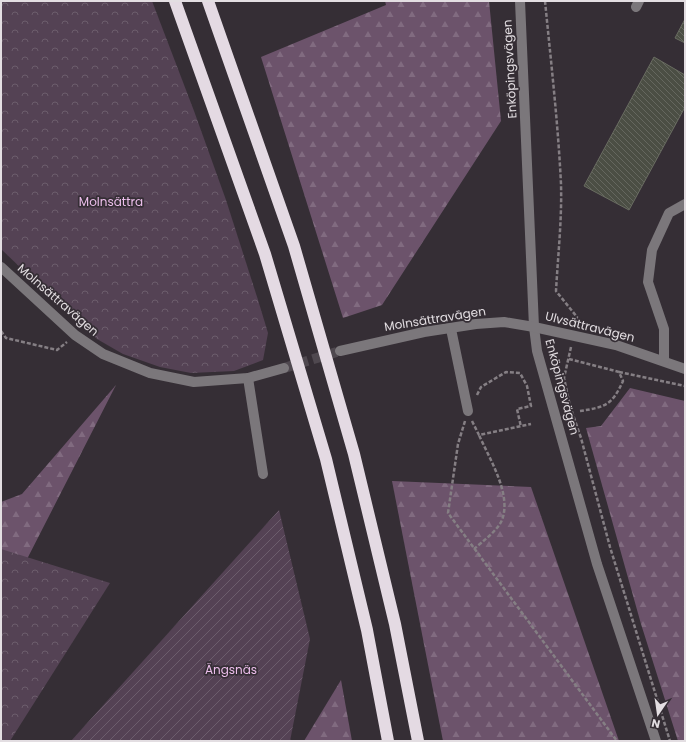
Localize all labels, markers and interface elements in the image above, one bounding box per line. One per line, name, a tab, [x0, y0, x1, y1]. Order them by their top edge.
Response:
street label: Enköpingsvägen	[498, 19, 521, 119]
park label: Molnsättra	[79, 193, 143, 210]
street label: Molnsättravägen	[14, 260, 103, 340]
street label: Molnsättravägen	[383, 302, 487, 335]
street label: Ulvsättravägen	[544, 307, 637, 346]
street label: Enköpingsvägen	[541, 337, 583, 437]
park label: Ängsnäs	[205, 661, 257, 678]
north arrow	[638, 694, 678, 734]
text: N	[650, 715, 662, 732]

